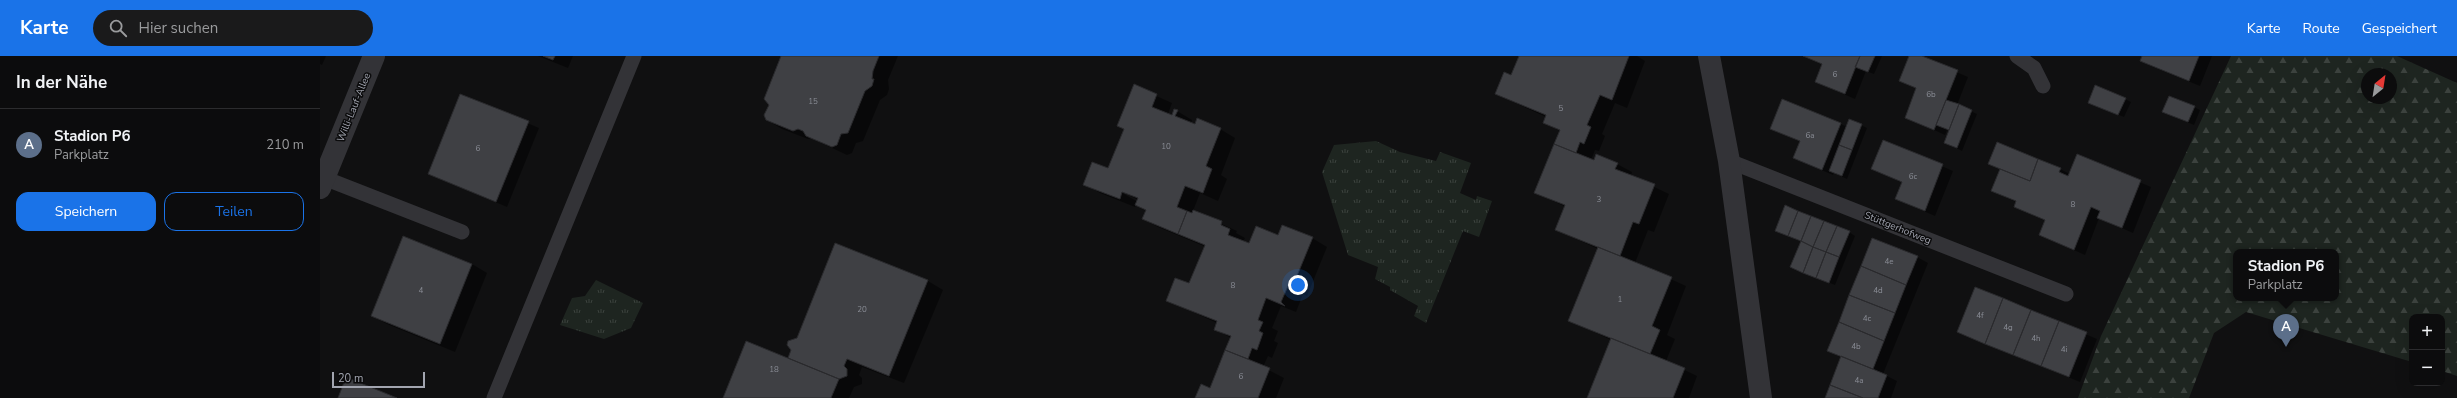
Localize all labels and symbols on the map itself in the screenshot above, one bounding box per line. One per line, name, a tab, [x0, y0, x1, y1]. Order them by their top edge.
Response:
north arrow	[2361, 68, 2397, 104]
house number: 6	[1833, 69, 1838, 80]
street label: Willi-Lauf-Allee	[334, 71, 374, 144]
house number: 6b	[1926, 89, 1936, 100]
house number: 15	[808, 96, 818, 107]
house number: 5	[1559, 103, 1564, 114]
house number: 6a	[1805, 130, 1815, 141]
house number: 10	[1161, 141, 1171, 152]
house number: 6	[476, 143, 481, 154]
house number: 6c	[1909, 171, 1918, 182]
house number: 3	[1597, 194, 1602, 205]
house number: 8	[2071, 199, 2076, 210]
street label: Stüttgerhofweg	[1862, 208, 1933, 248]
house number: 4e	[1884, 256, 1894, 267]
your location	[1288, 275, 1308, 295]
house number: 8	[1231, 280, 1236, 291]
house number: 4	[419, 285, 424, 296]
house number: 4d	[1873, 285, 1883, 296]
house number: 1	[1618, 294, 1623, 305]
house number: 20	[857, 304, 867, 315]
house number: 4f	[1976, 310, 1984, 321]
house number: 4c	[1863, 313, 1872, 324]
pin: A	[2273, 314, 2299, 347]
house number: 4g	[2003, 322, 2013, 333]
house number: 4h	[2031, 333, 2041, 344]
house number: 4b	[1851, 341, 1861, 352]
house number: 4i	[2061, 344, 2067, 355]
house number: 18	[769, 364, 779, 375]
scale bar	[332, 370, 425, 389]
house number: 6	[1239, 371, 1244, 382]
house number: 4a	[1854, 375, 1864, 386]

